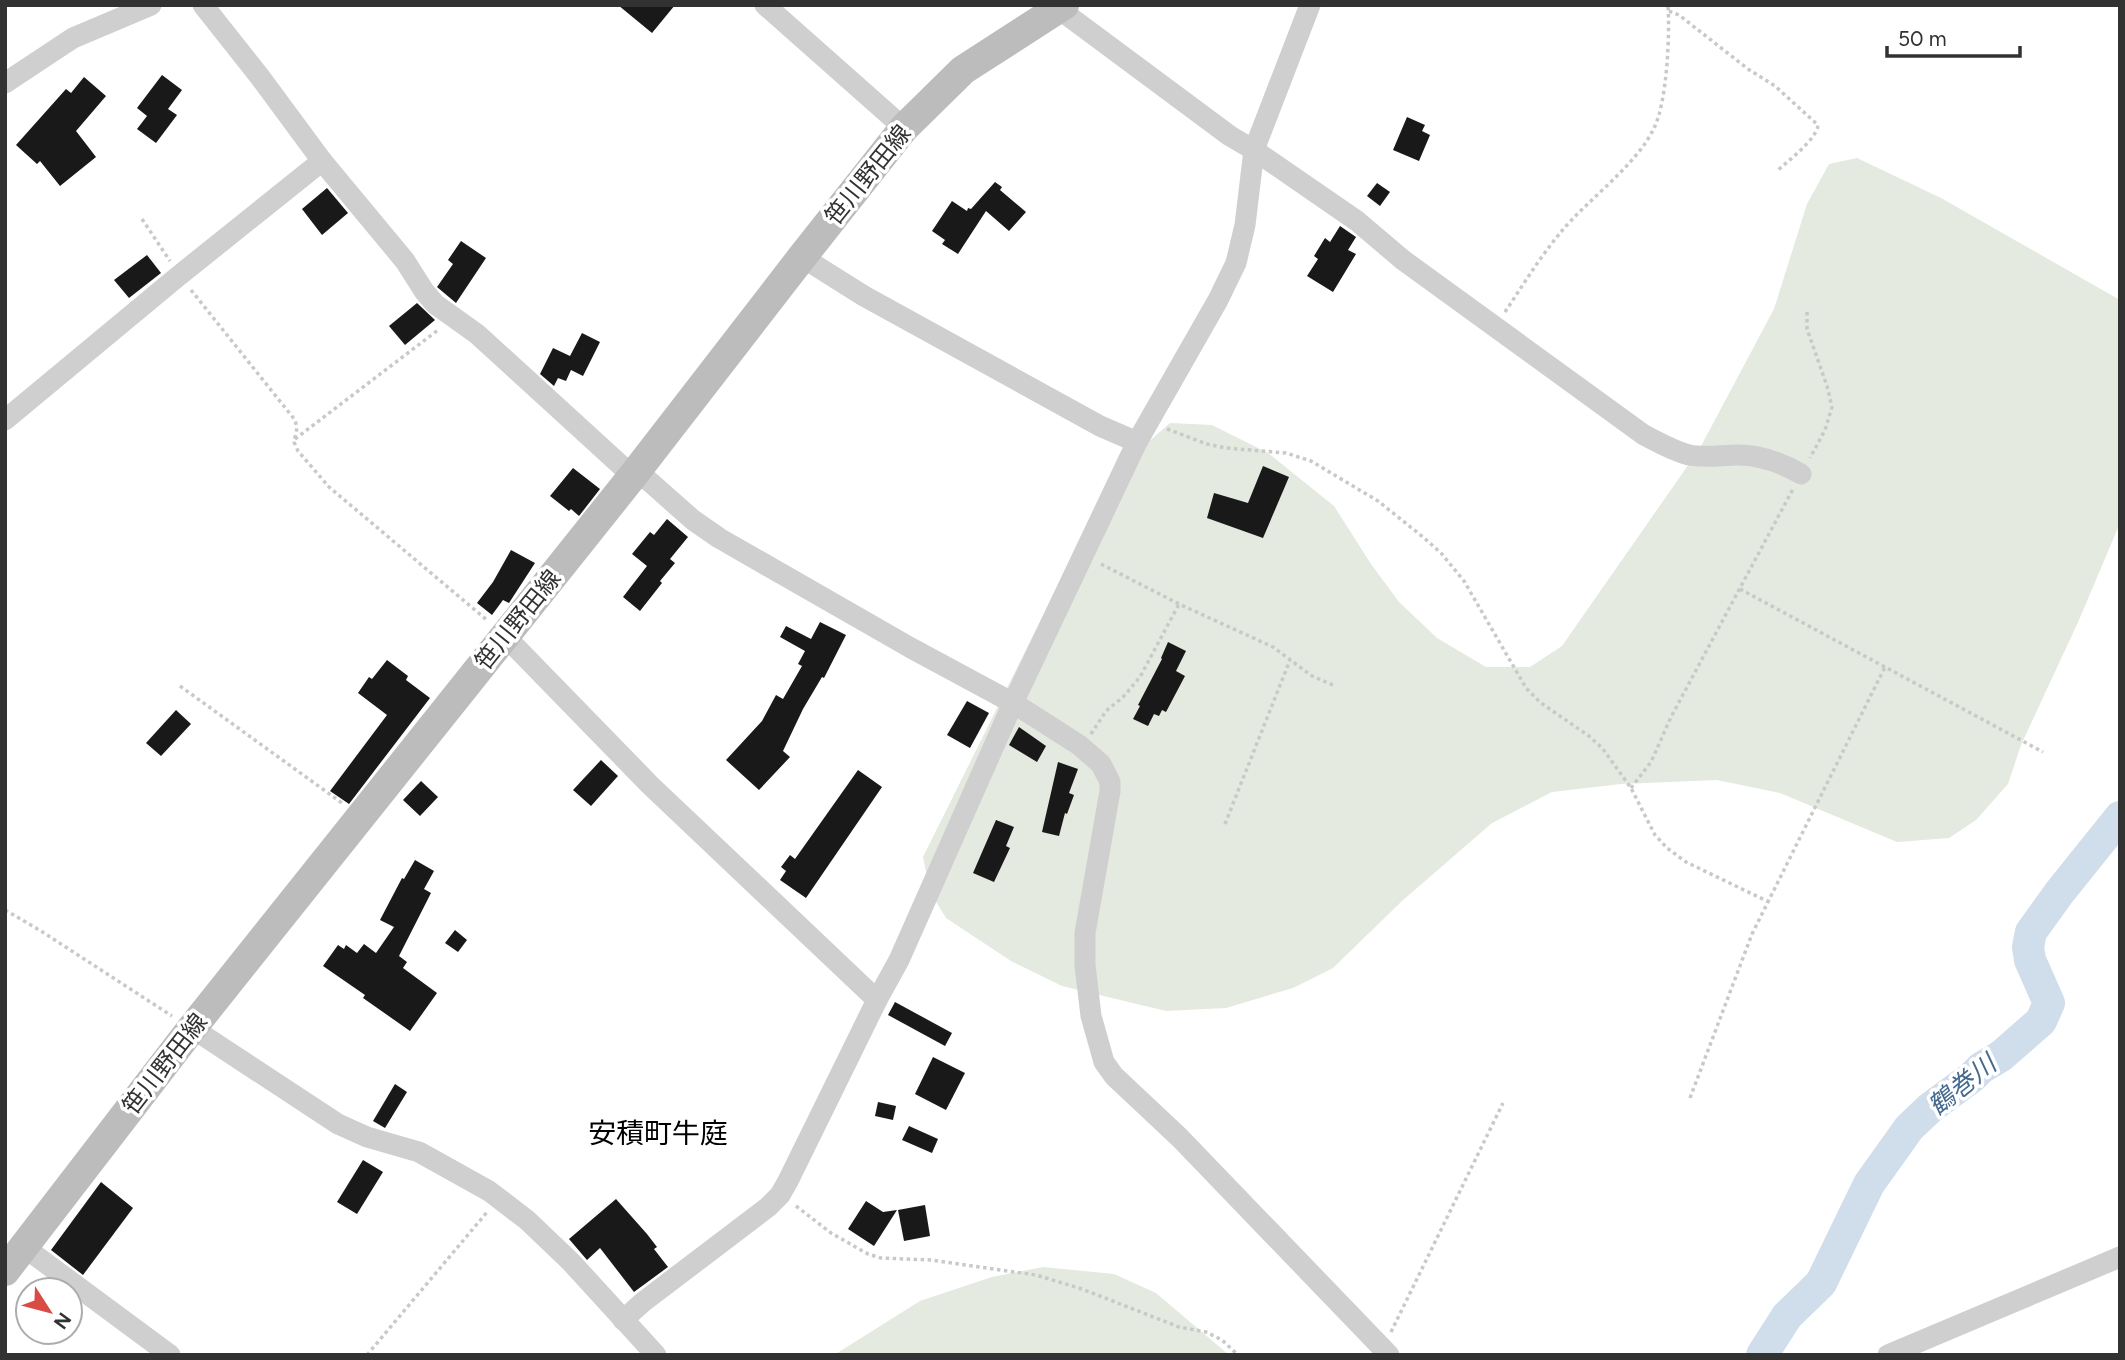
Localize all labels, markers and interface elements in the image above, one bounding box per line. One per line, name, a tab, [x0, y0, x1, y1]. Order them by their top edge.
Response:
scale bar	[1887, 14, 2020, 58]
text: 50 m	[1898, 26, 1947, 51]
street label: 笹川野田線	[819, 119, 917, 230]
street label: 笹川野田線	[469, 564, 567, 675]
street label: 笹川野田線	[116, 1007, 213, 1120]
water label: 鶴巻川	[1922, 1046, 2005, 1122]
district label: 安積町牛庭	[588, 1116, 728, 1150]
north arrow	[14, 1276, 84, 1346]
text: N	[49, 1308, 76, 1333]

